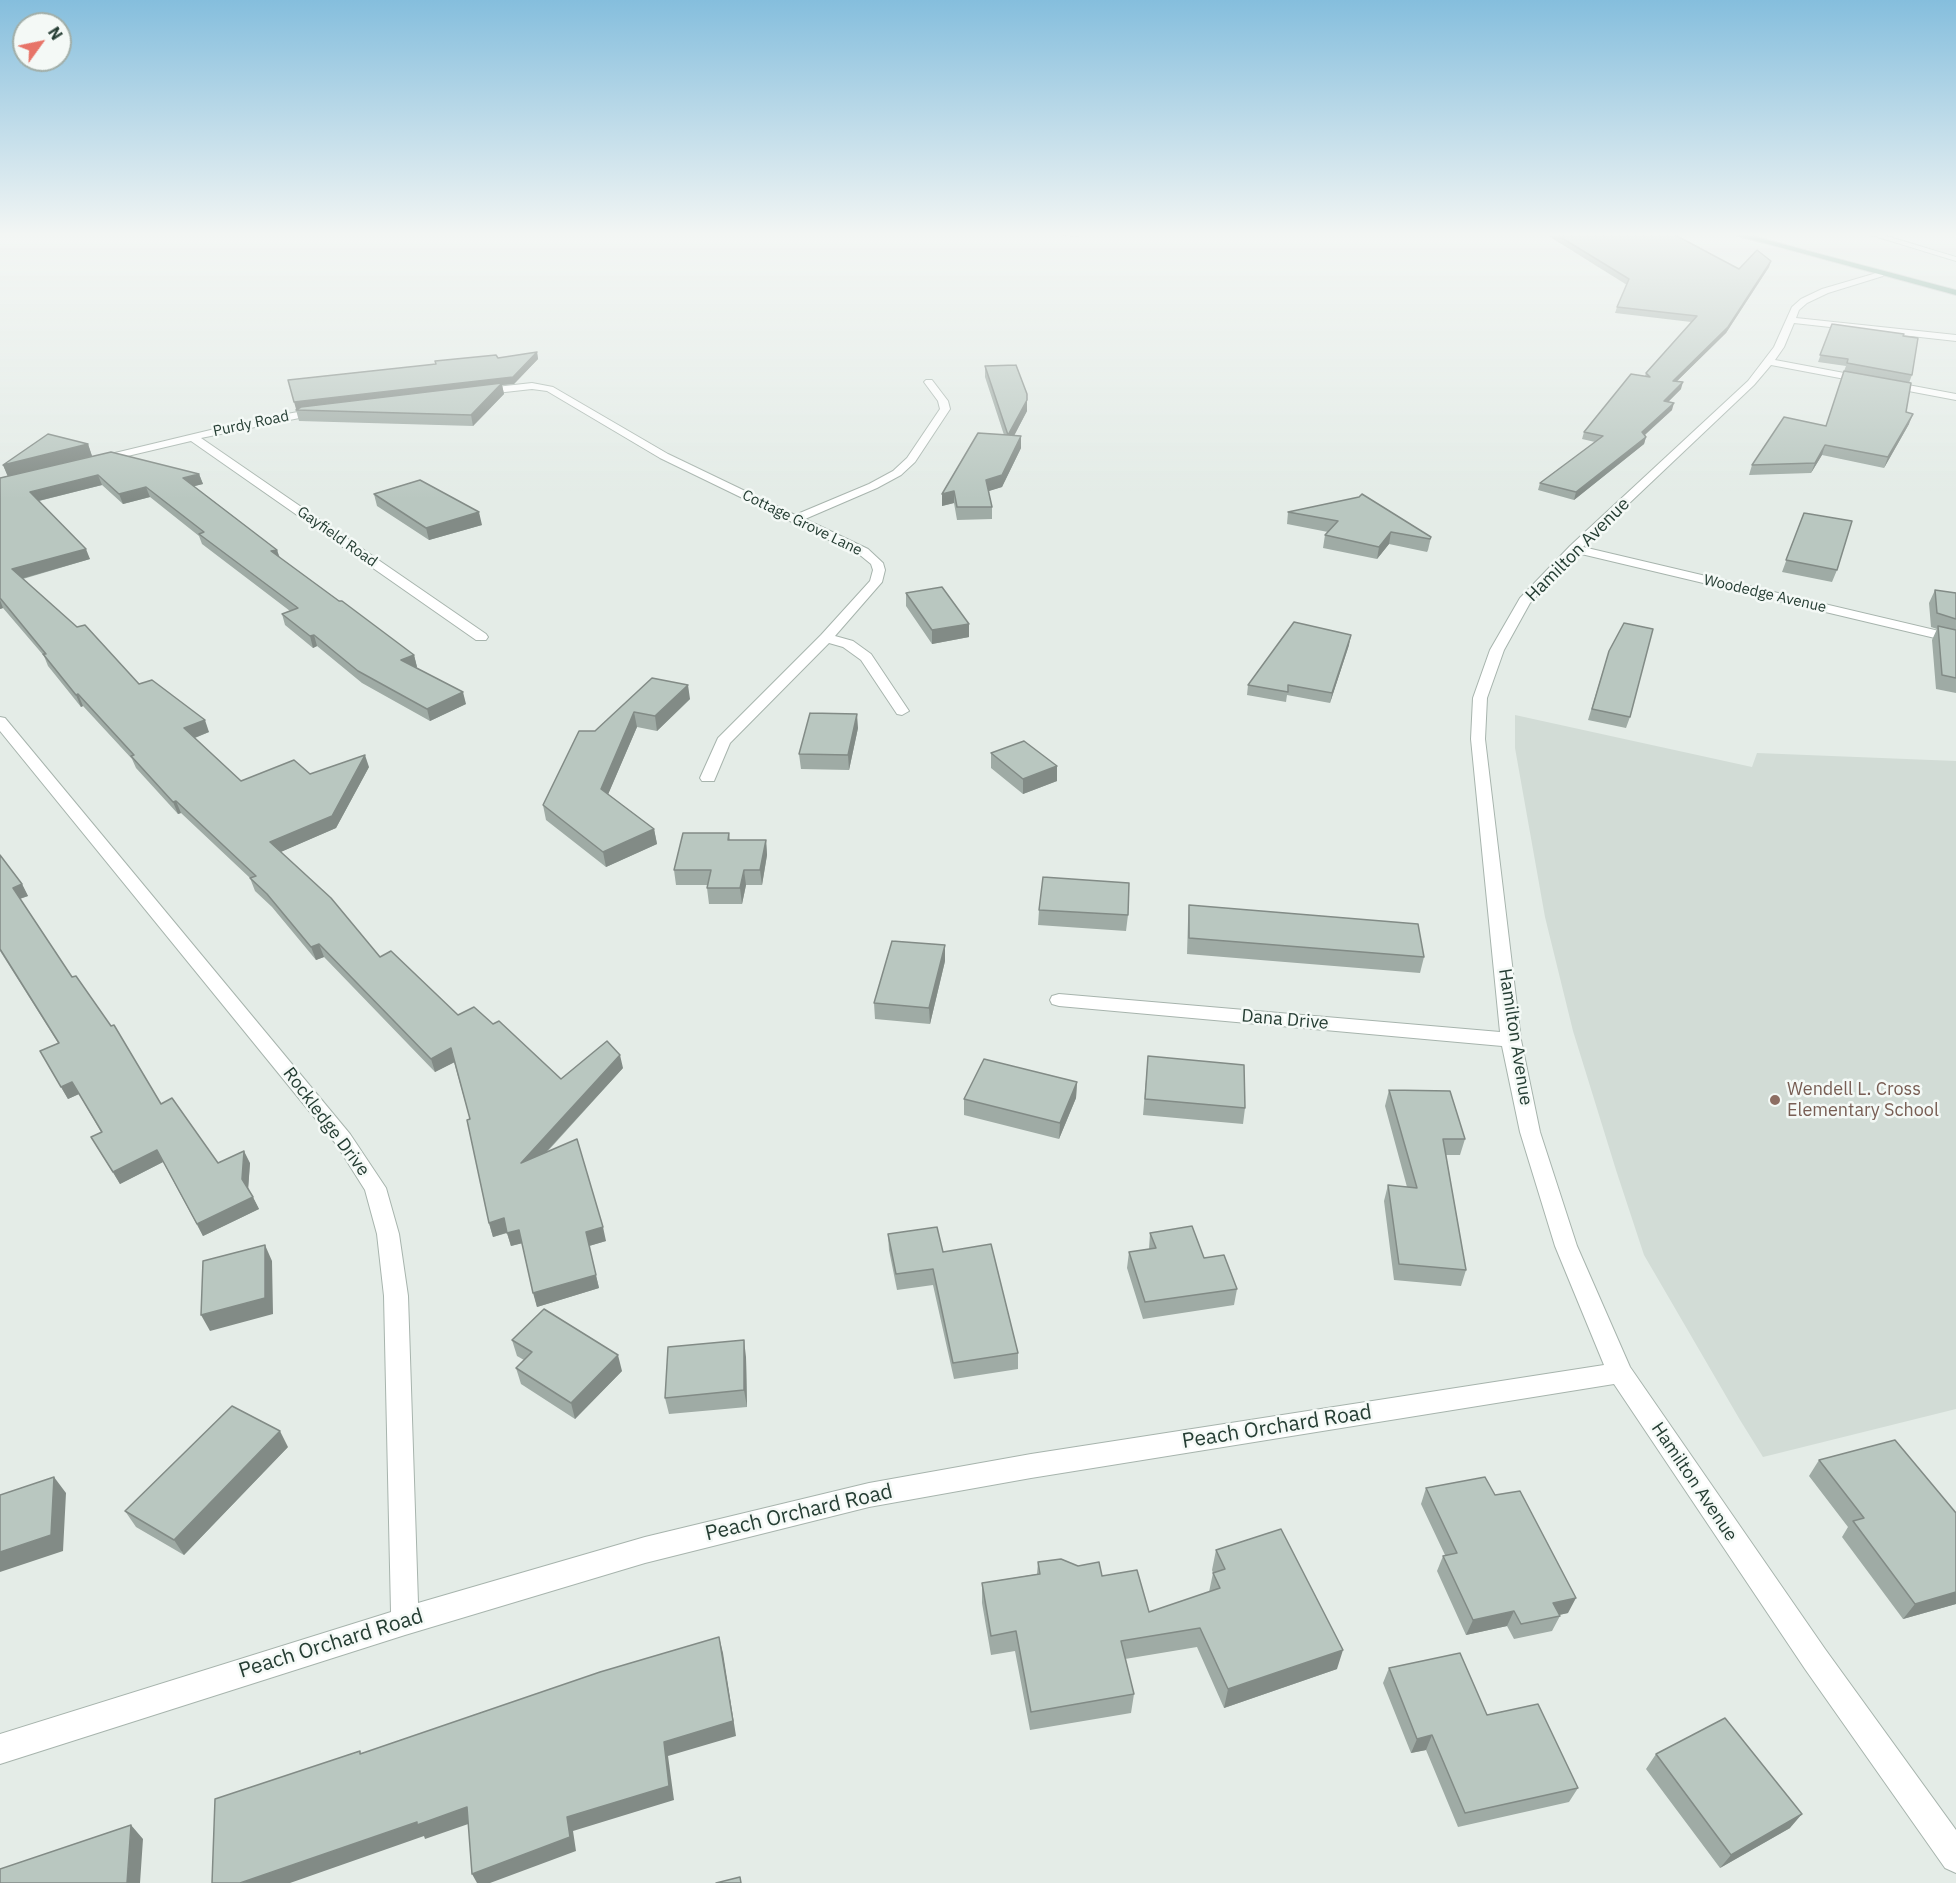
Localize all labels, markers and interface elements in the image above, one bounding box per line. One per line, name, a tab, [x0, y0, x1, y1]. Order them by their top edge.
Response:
north arrow	[12, 12, 72, 72]
text: N	[44, 23, 67, 44]
street label: Purdy Road	[211, 407, 291, 441]
street label: Cottage Grove Lane	[739, 486, 865, 560]
street label: Hamilton Avenue	[1521, 493, 1635, 607]
street label: Gayfield Road	[294, 503, 380, 571]
street label: Woodedge Avenue	[1702, 571, 1828, 617]
street label: Hamilton Avenue	[1494, 967, 1536, 1107]
street label: Dana Drive	[1240, 1005, 1330, 1035]
street label: Rockledge Drive	[278, 1063, 374, 1181]
place label: Wendell L. Cross Elementary School	[1787, 1079, 1939, 1122]
marker: Wendell L. Cross Elementary School	[1768, 1093, 1782, 1107]
street label: Peach Orchard Road	[1180, 1400, 1374, 1454]
street label: Hamilton Avenue	[1646, 1419, 1742, 1545]
street label: Peach Orchard Road	[703, 1479, 895, 1547]
street label: Peach Orchard Road	[236, 1604, 426, 1684]

